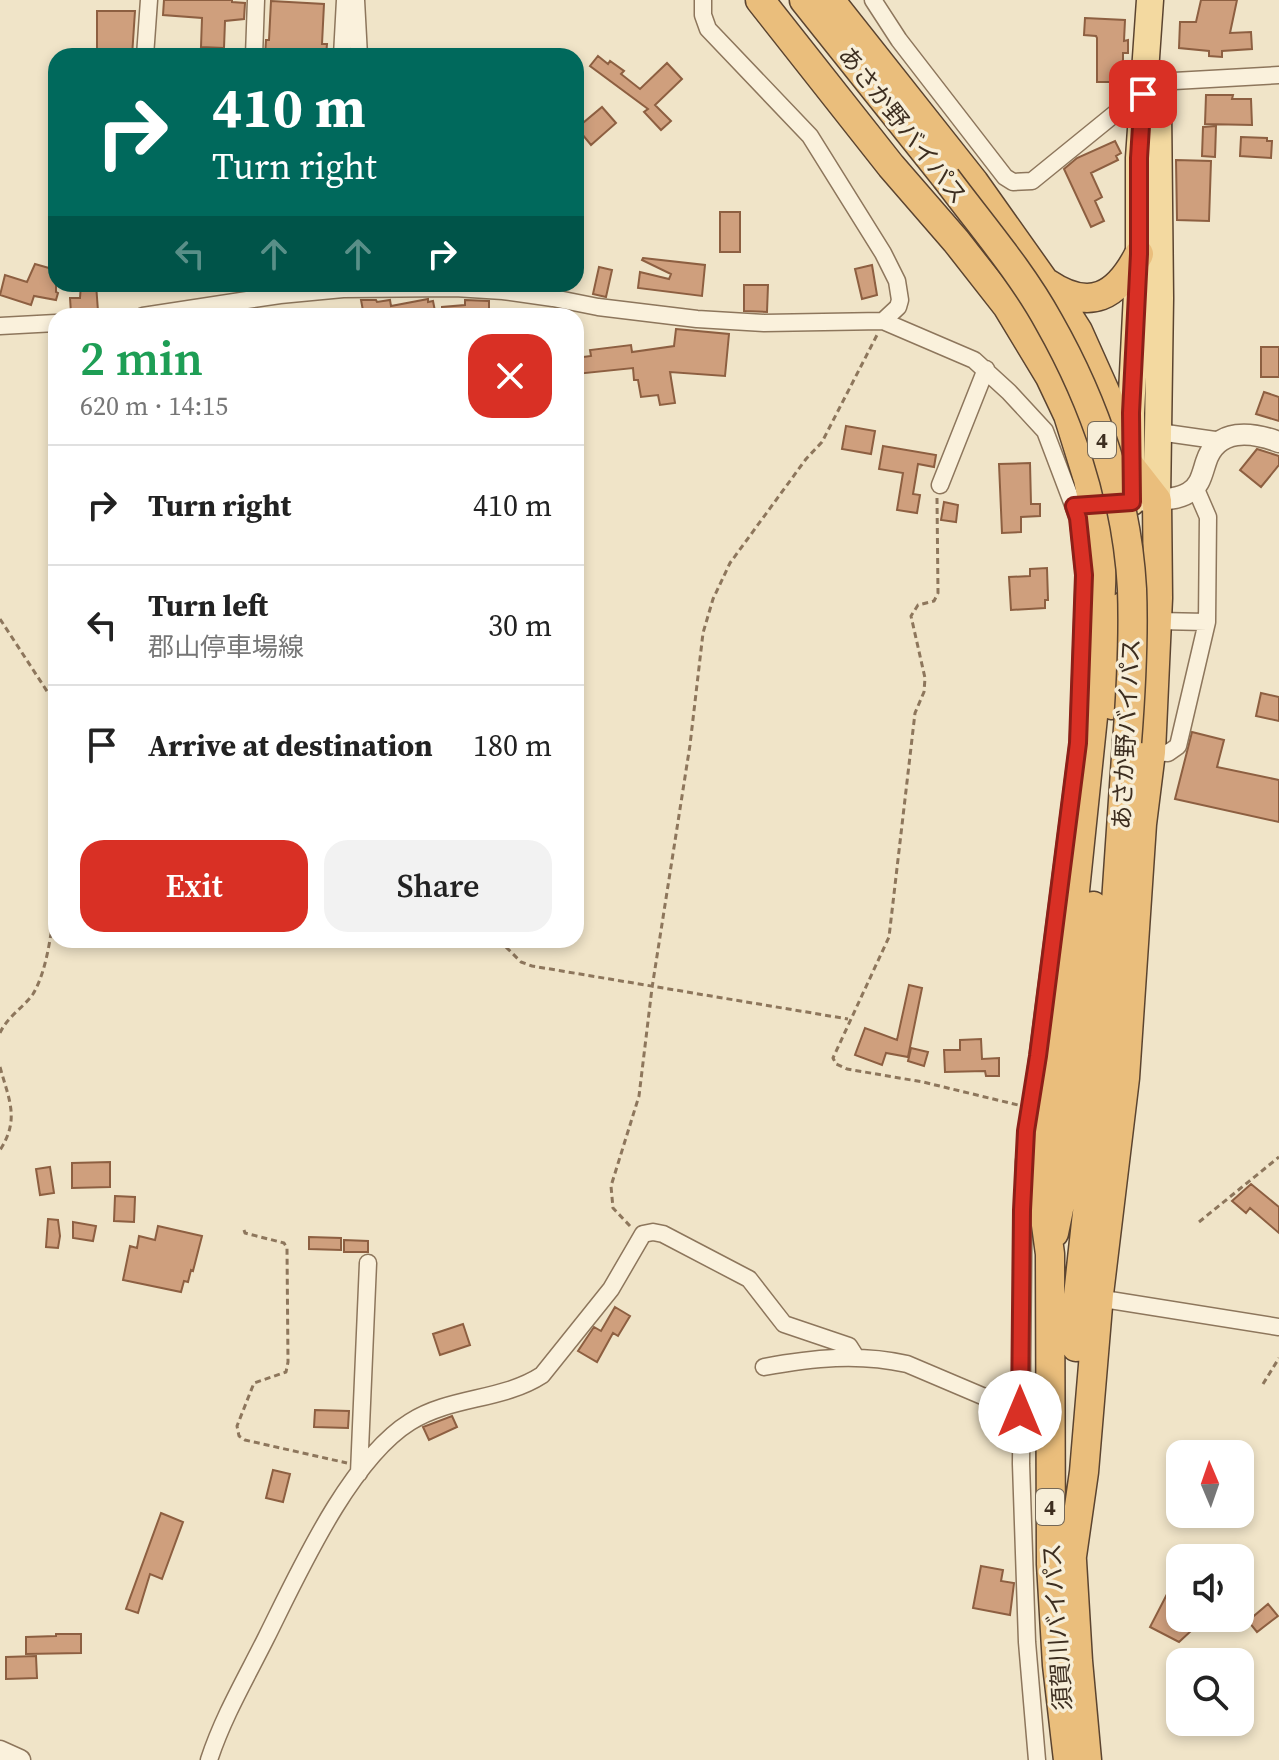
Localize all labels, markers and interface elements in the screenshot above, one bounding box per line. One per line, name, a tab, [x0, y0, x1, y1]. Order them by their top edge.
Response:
street label: あさか野バイパス	[831, 39, 975, 211]
pin	[1109, 60, 1177, 128]
text: 410 m	[212, 69, 366, 146]
icon: arrive	[1121, 72, 1165, 116]
icon: right	[80, 80, 184, 184]
text: Turn right	[212, 142, 377, 191]
icon: left	[168, 232, 212, 276]
icon: ahead	[252, 232, 296, 276]
icon: ahead	[336, 232, 380, 276]
icon: right	[420, 232, 464, 276]
text: 2 min	[80, 325, 203, 391]
button: close	[468, 334, 552, 418]
text: 620 m · 14:15	[80, 388, 228, 424]
road number: 4	[1088, 422, 1116, 458]
icon: right	[80, 483, 124, 527]
text: Turn right	[148, 485, 291, 526]
text: 410 m	[473, 485, 552, 526]
text: Turn left	[148, 585, 268, 626]
icon: left	[80, 603, 124, 647]
text: 30 m	[488, 605, 552, 646]
text: 郡山停車場線	[148, 629, 304, 665]
street label: あさか野バイパス	[1105, 638, 1147, 830]
icon: arrive	[80, 723, 124, 767]
text: Arrive at destination	[148, 725, 433, 766]
text: 180 m	[473, 725, 552, 766]
button: Exit	[80, 840, 308, 932]
button: Share	[324, 840, 552, 932]
position arrow	[978, 1370, 1062, 1454]
north arrow	[1166, 1440, 1254, 1528]
map controls	[1166, 1440, 1254, 1736]
road number: 4	[1036, 1489, 1064, 1525]
street label: 須賀川バイパス	[1035, 1542, 1079, 1712]
button: sound	[1166, 1544, 1254, 1632]
button: search	[1166, 1648, 1254, 1736]

